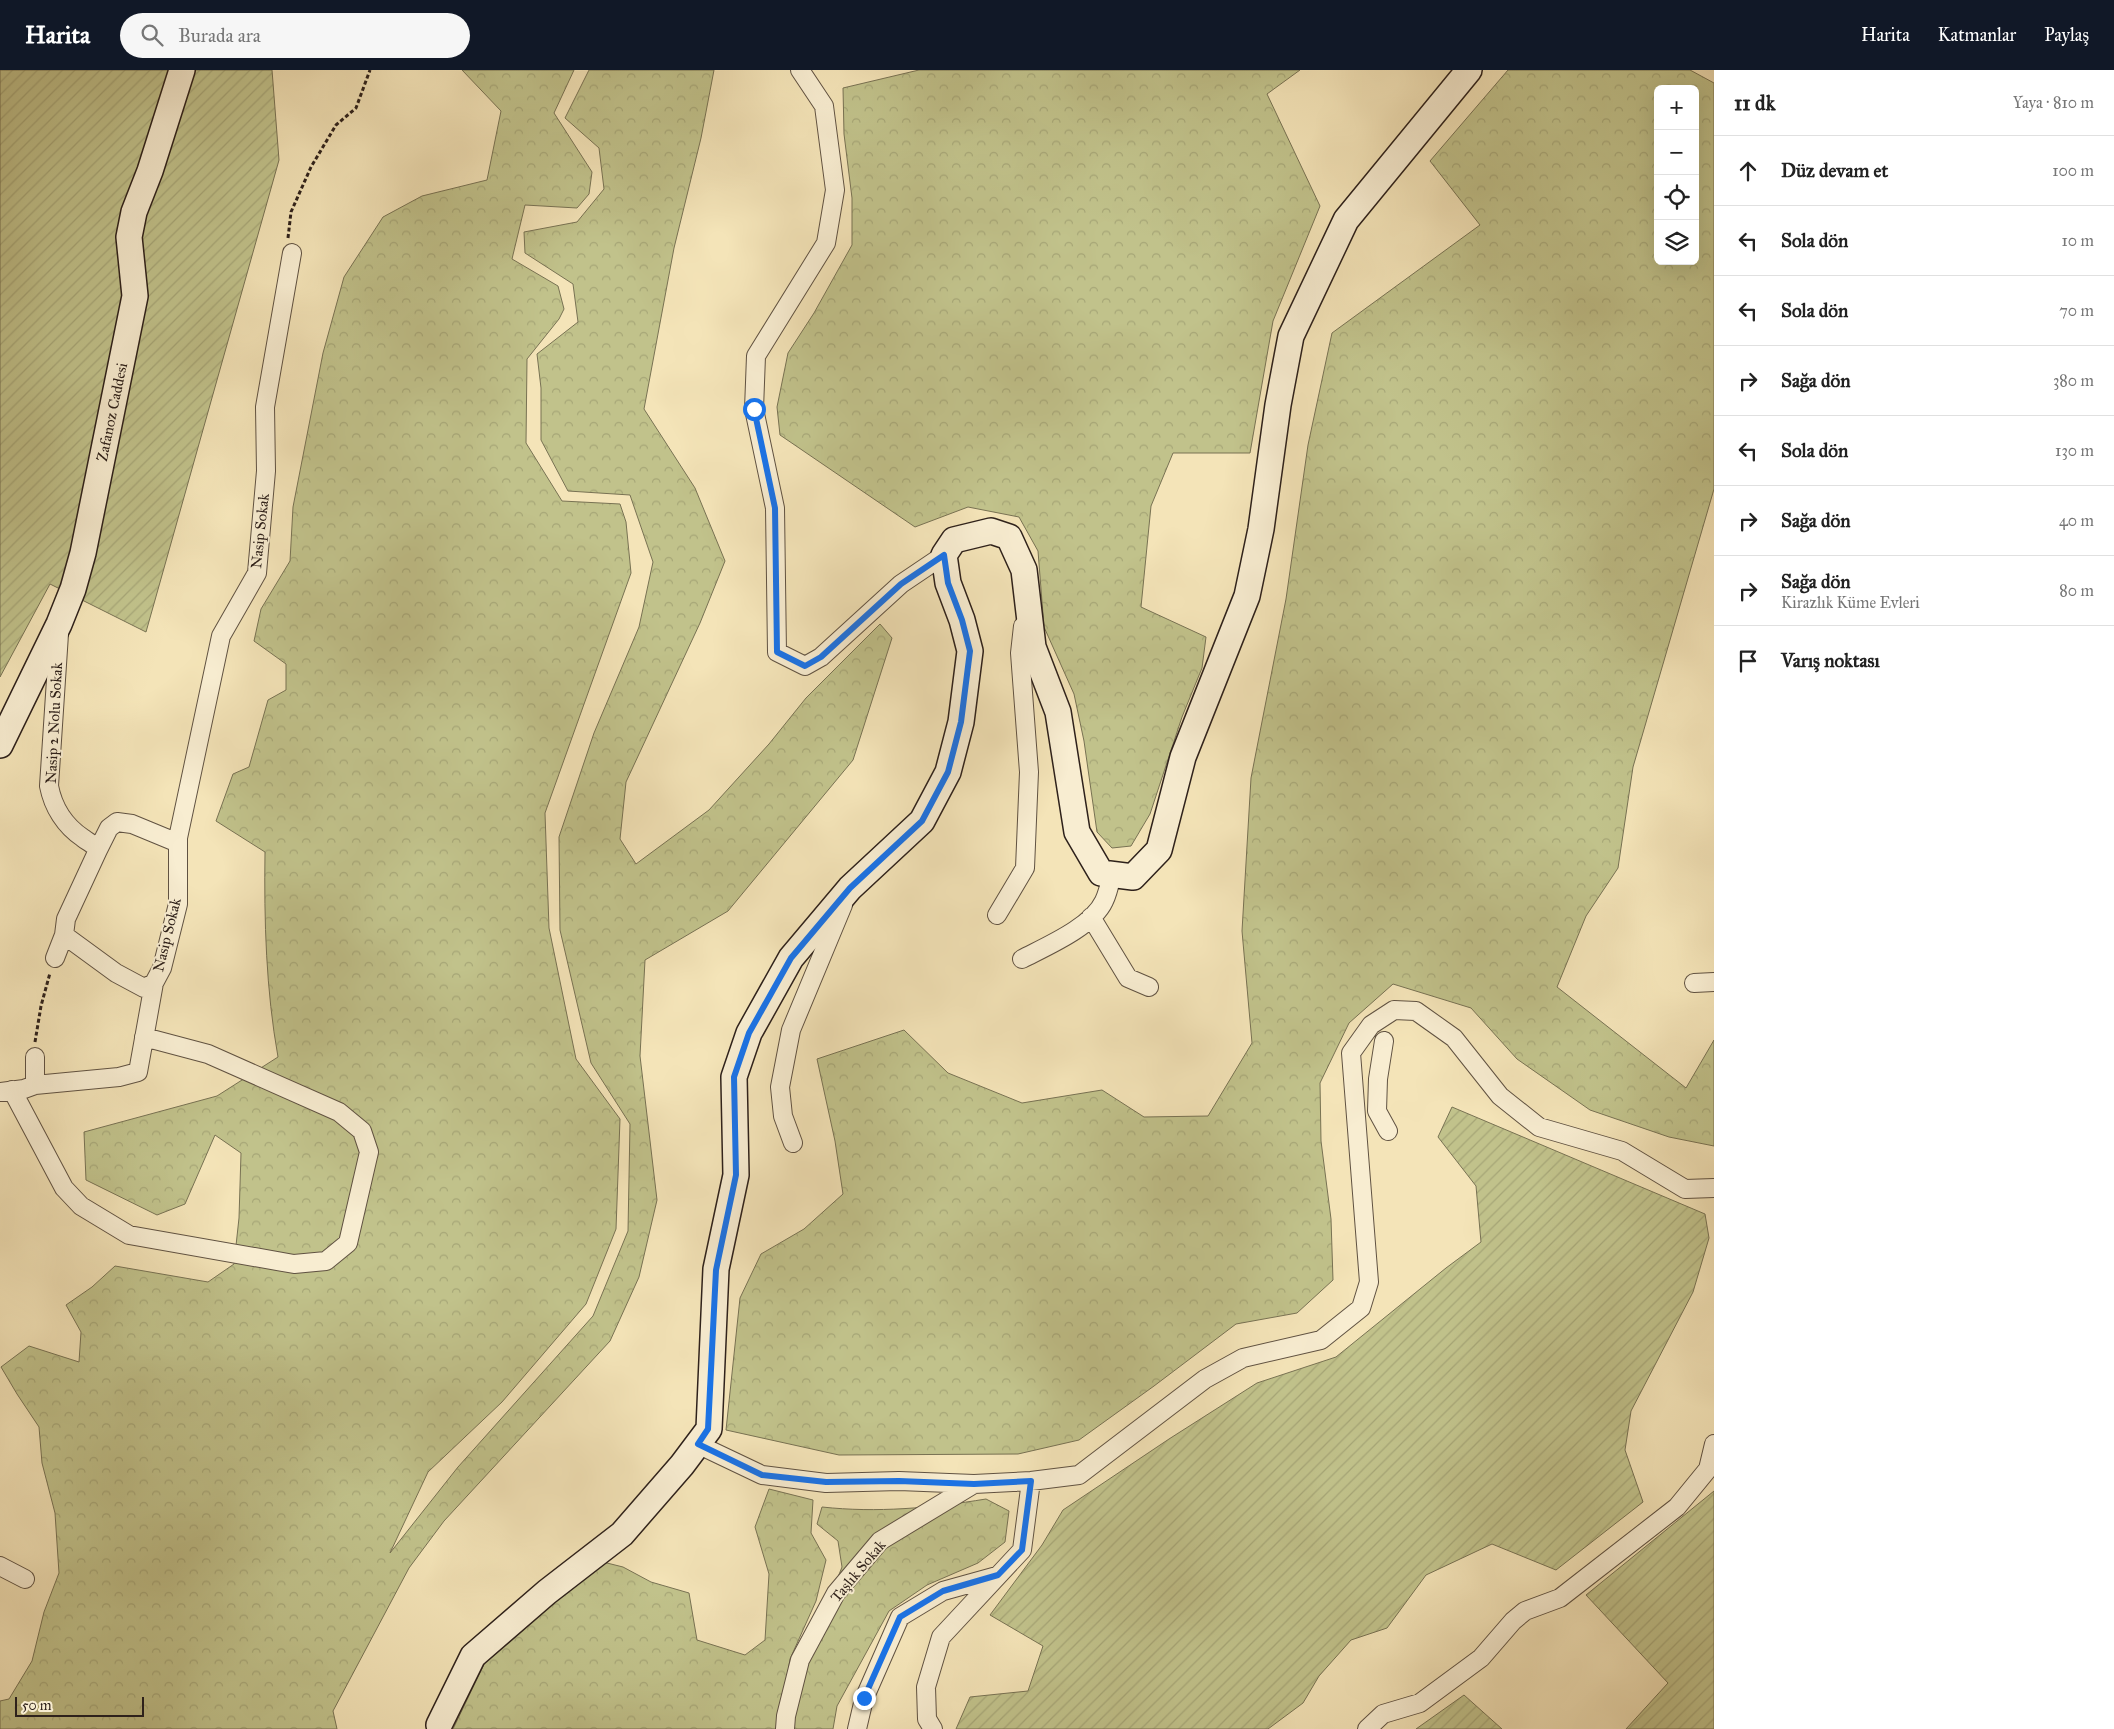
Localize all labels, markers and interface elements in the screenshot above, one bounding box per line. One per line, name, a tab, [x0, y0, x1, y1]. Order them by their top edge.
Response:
search box	[120, 13, 470, 58]
text: Harita	[25, 20, 90, 50]
icon: search	[138, 21, 166, 49]
text: Burada ara	[178, 24, 261, 47]
text: Harita	[1861, 24, 1910, 46]
text: Katmanlar	[1938, 24, 2016, 46]
text: Paylaş	[2044, 24, 2089, 46]
map controls	[1654, 85, 1699, 265]
button: +	[1654, 85, 1699, 130]
text: 11 dk	[1734, 90, 1775, 116]
text: Yaya · 810 m	[2013, 93, 2094, 112]
button: −	[1654, 130, 1699, 175]
icon: ahead	[1734, 157, 1762, 185]
text: Düz devam et	[1781, 159, 1888, 182]
text: 100 m	[2052, 161, 2094, 180]
button: locate	[1654, 175, 1699, 220]
button: layers	[1654, 220, 1699, 265]
icon: left	[1734, 227, 1762, 255]
text: Sola dön	[1781, 229, 1848, 252]
text: 10 m	[2062, 231, 2094, 250]
icon: left	[1734, 297, 1762, 325]
text: Sola dön	[1781, 299, 1848, 322]
text: 70 m	[2059, 301, 2094, 320]
street label: Zafanoz Caddesi	[93, 361, 131, 463]
icon: right	[1734, 367, 1762, 395]
text: Sağa dön	[1781, 369, 1850, 392]
text: 380 m	[2053, 371, 2094, 390]
route start	[743, 398, 766, 421]
icon: left	[1734, 437, 1762, 465]
text: Sola dön	[1781, 439, 1848, 462]
text: 130 m	[2055, 441, 2094, 460]
street label: Nasip Sokak	[247, 492, 273, 569]
icon: right	[1734, 507, 1762, 535]
text: Sağa dön	[1781, 509, 1850, 532]
text: 40 m	[2059, 511, 2094, 530]
text: Sağa dön	[1781, 570, 1850, 593]
icon: right	[1734, 577, 1762, 605]
text: 80 m	[2059, 581, 2094, 600]
text: Kirazlık Küme Evleri	[1781, 593, 1920, 612]
icon: arrive	[1734, 647, 1762, 675]
text: Varış noktası	[1781, 649, 1880, 672]
street label: Nasip 2 Nolu Sokak	[42, 662, 66, 784]
street label: Nasip Sokak	[149, 896, 185, 974]
street label: Taşlık Sokak	[827, 1536, 889, 1606]
route end	[853, 1687, 876, 1710]
scale bar	[15, 1694, 144, 1717]
text: 50 m	[22, 1697, 51, 1714]

